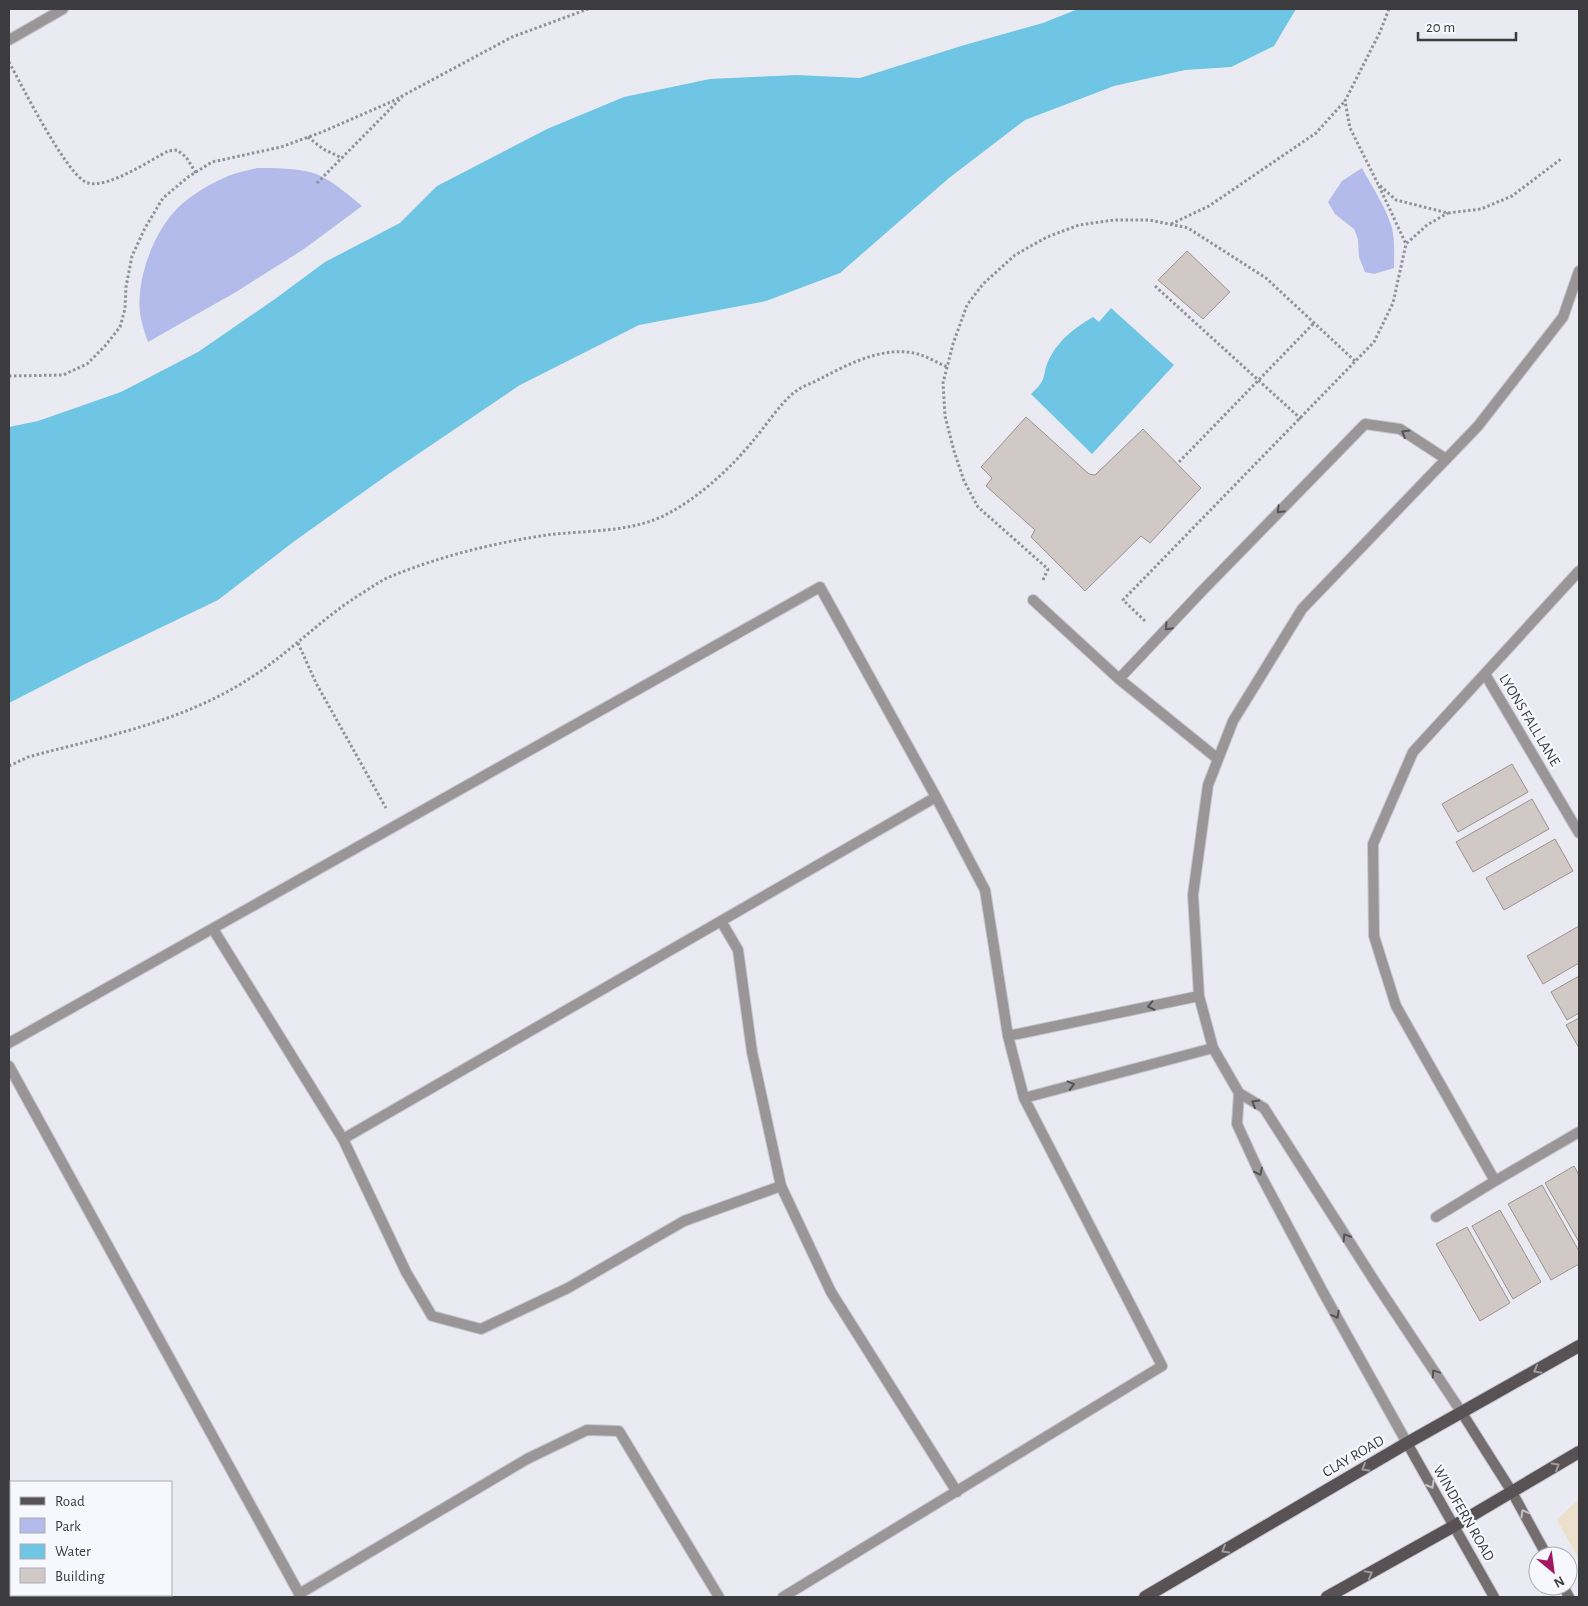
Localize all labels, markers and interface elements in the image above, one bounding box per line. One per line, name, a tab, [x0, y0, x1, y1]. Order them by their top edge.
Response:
scale bar	[1418, 10, 1516, 42]
text: 20 m	[1426, 20, 1455, 35]
one-way arrow	[1401, 429, 1410, 439]
one-way arrow	[1277, 504, 1286, 513]
one-way arrow	[1165, 622, 1174, 631]
street label: LYONS FALL LANE	[1496, 672, 1563, 769]
one-way arrow	[1147, 1000, 1156, 1011]
one-way arrow	[1066, 1080, 1075, 1091]
one-way arrow	[1252, 1099, 1261, 1109]
one-way arrow	[1253, 1167, 1263, 1176]
one-way arrow	[1343, 1233, 1352, 1242]
one-way arrow	[1329, 1310, 1339, 1319]
one-way arrow	[1533, 1364, 1542, 1374]
one-way arrow	[1432, 1369, 1441, 1378]
street label: CLAY ROAD	[1320, 1433, 1387, 1480]
one-way arrow	[1361, 1461, 1370, 1471]
one-way arrow	[1551, 1462, 1560, 1472]
street label: WINDFERN ROAD	[1430, 1463, 1497, 1564]
one-way arrow	[1425, 1480, 1435, 1489]
legend	[10, 1481, 172, 1596]
text: Road	[55, 1494, 85, 1509]
one-way arrow	[1520, 1509, 1530, 1518]
text: Park	[55, 1519, 81, 1534]
text: Water	[55, 1544, 91, 1559]
one-way arrow	[1221, 1544, 1230, 1554]
north arrow	[1528, 1546, 1578, 1596]
text: Building	[55, 1569, 105, 1584]
one-way arrow	[1364, 1570, 1373, 1580]
text: N	[1551, 1573, 1566, 1590]

